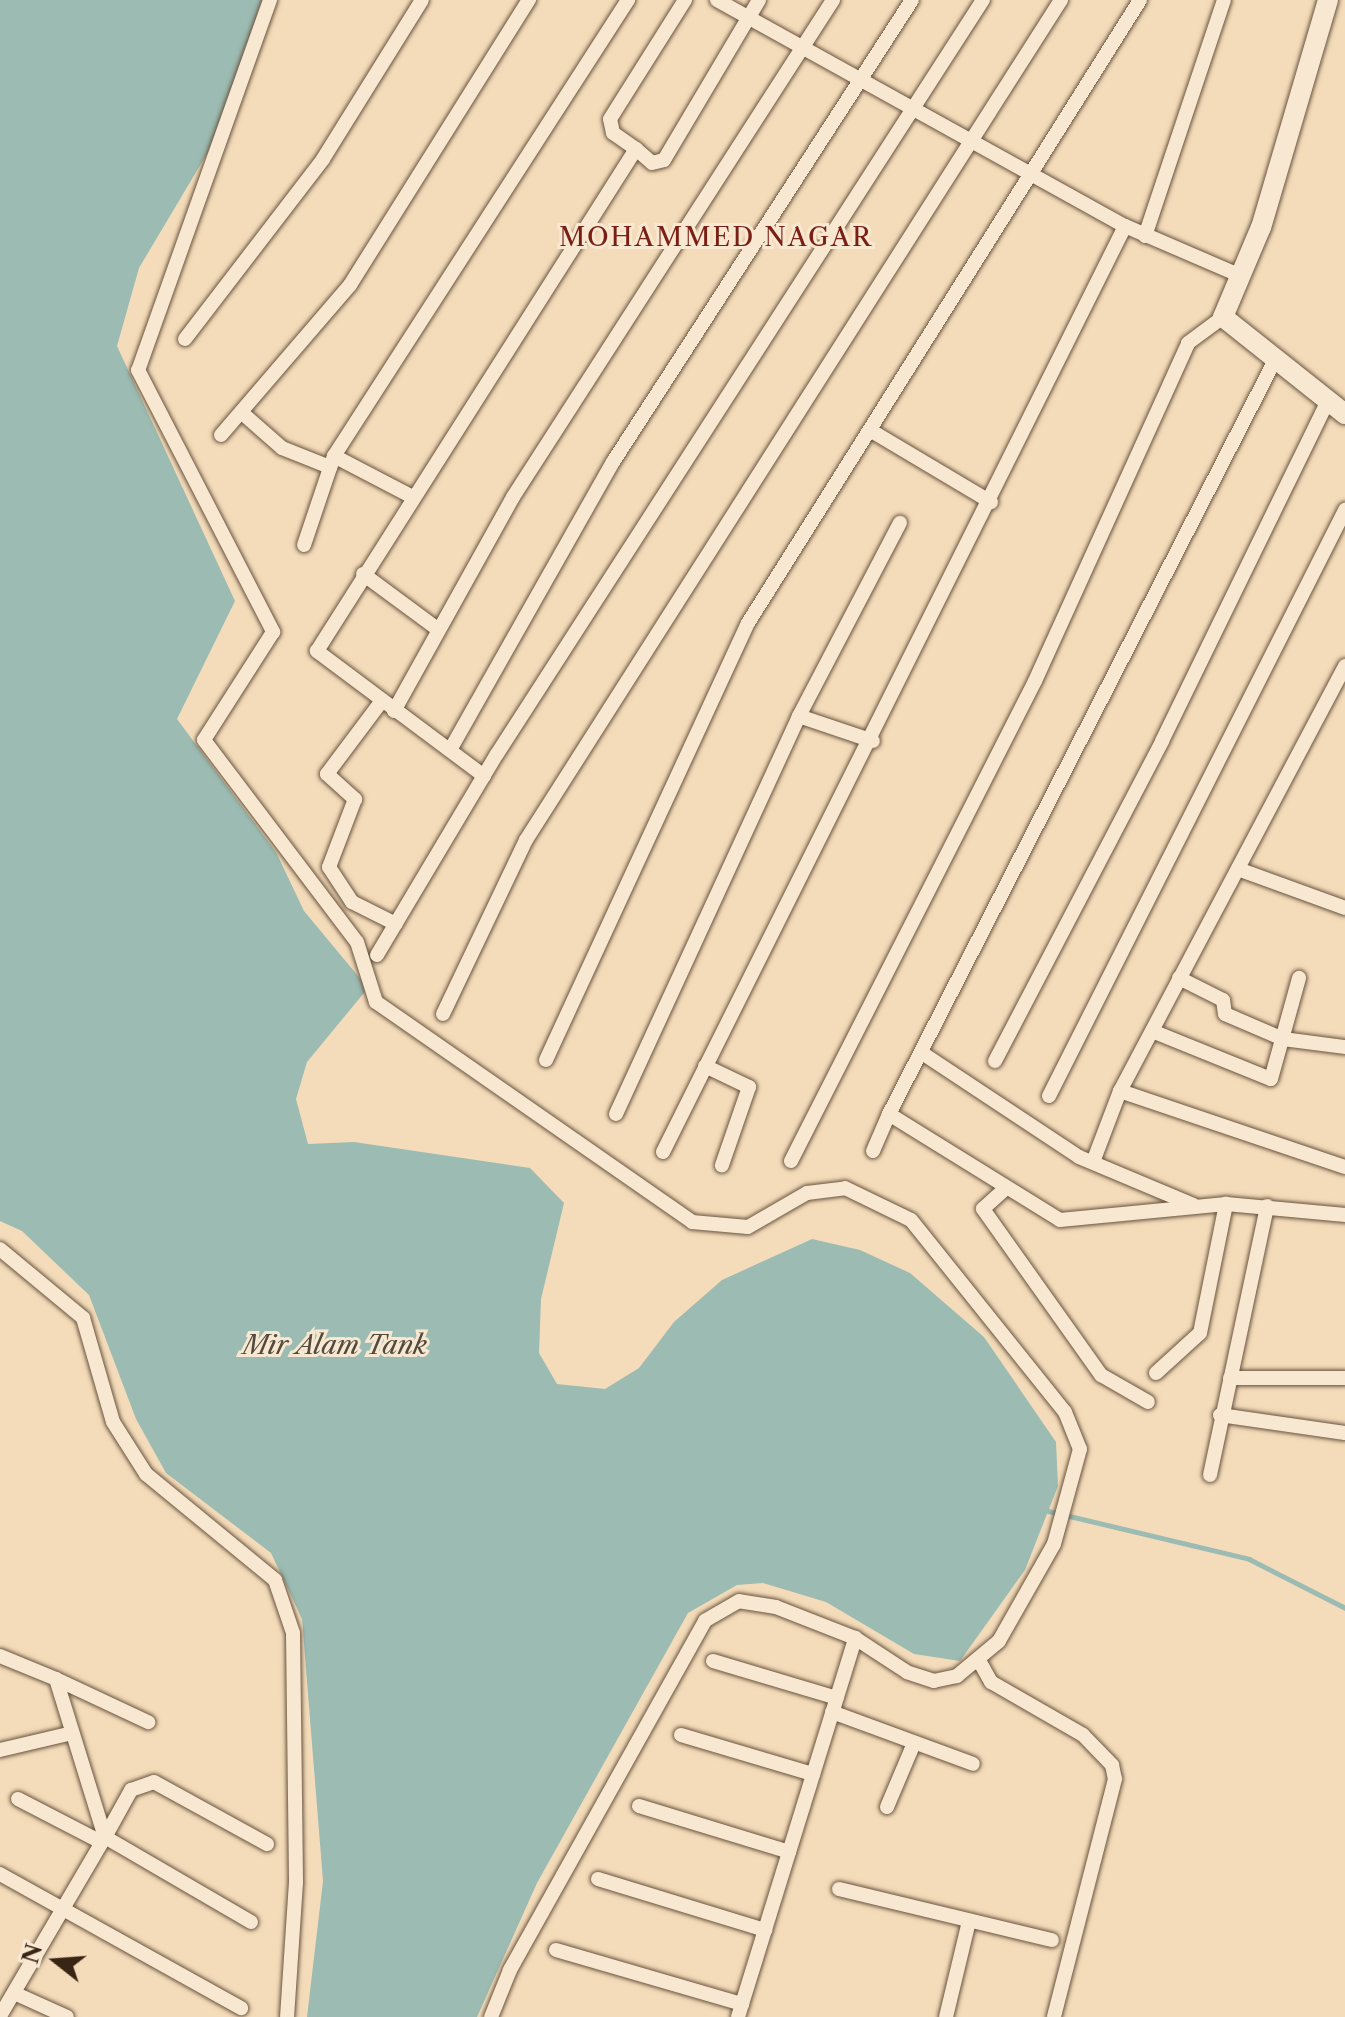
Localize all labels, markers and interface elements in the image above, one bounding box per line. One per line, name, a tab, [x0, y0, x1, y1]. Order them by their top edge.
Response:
district label: MOHAMMED NAGAR	[559, 222, 873, 254]
water label: Mir Alam Tank	[243, 1330, 427, 1362]
north arrow	[16, 1921, 96, 2001]
text: N	[17, 1941, 48, 1967]

